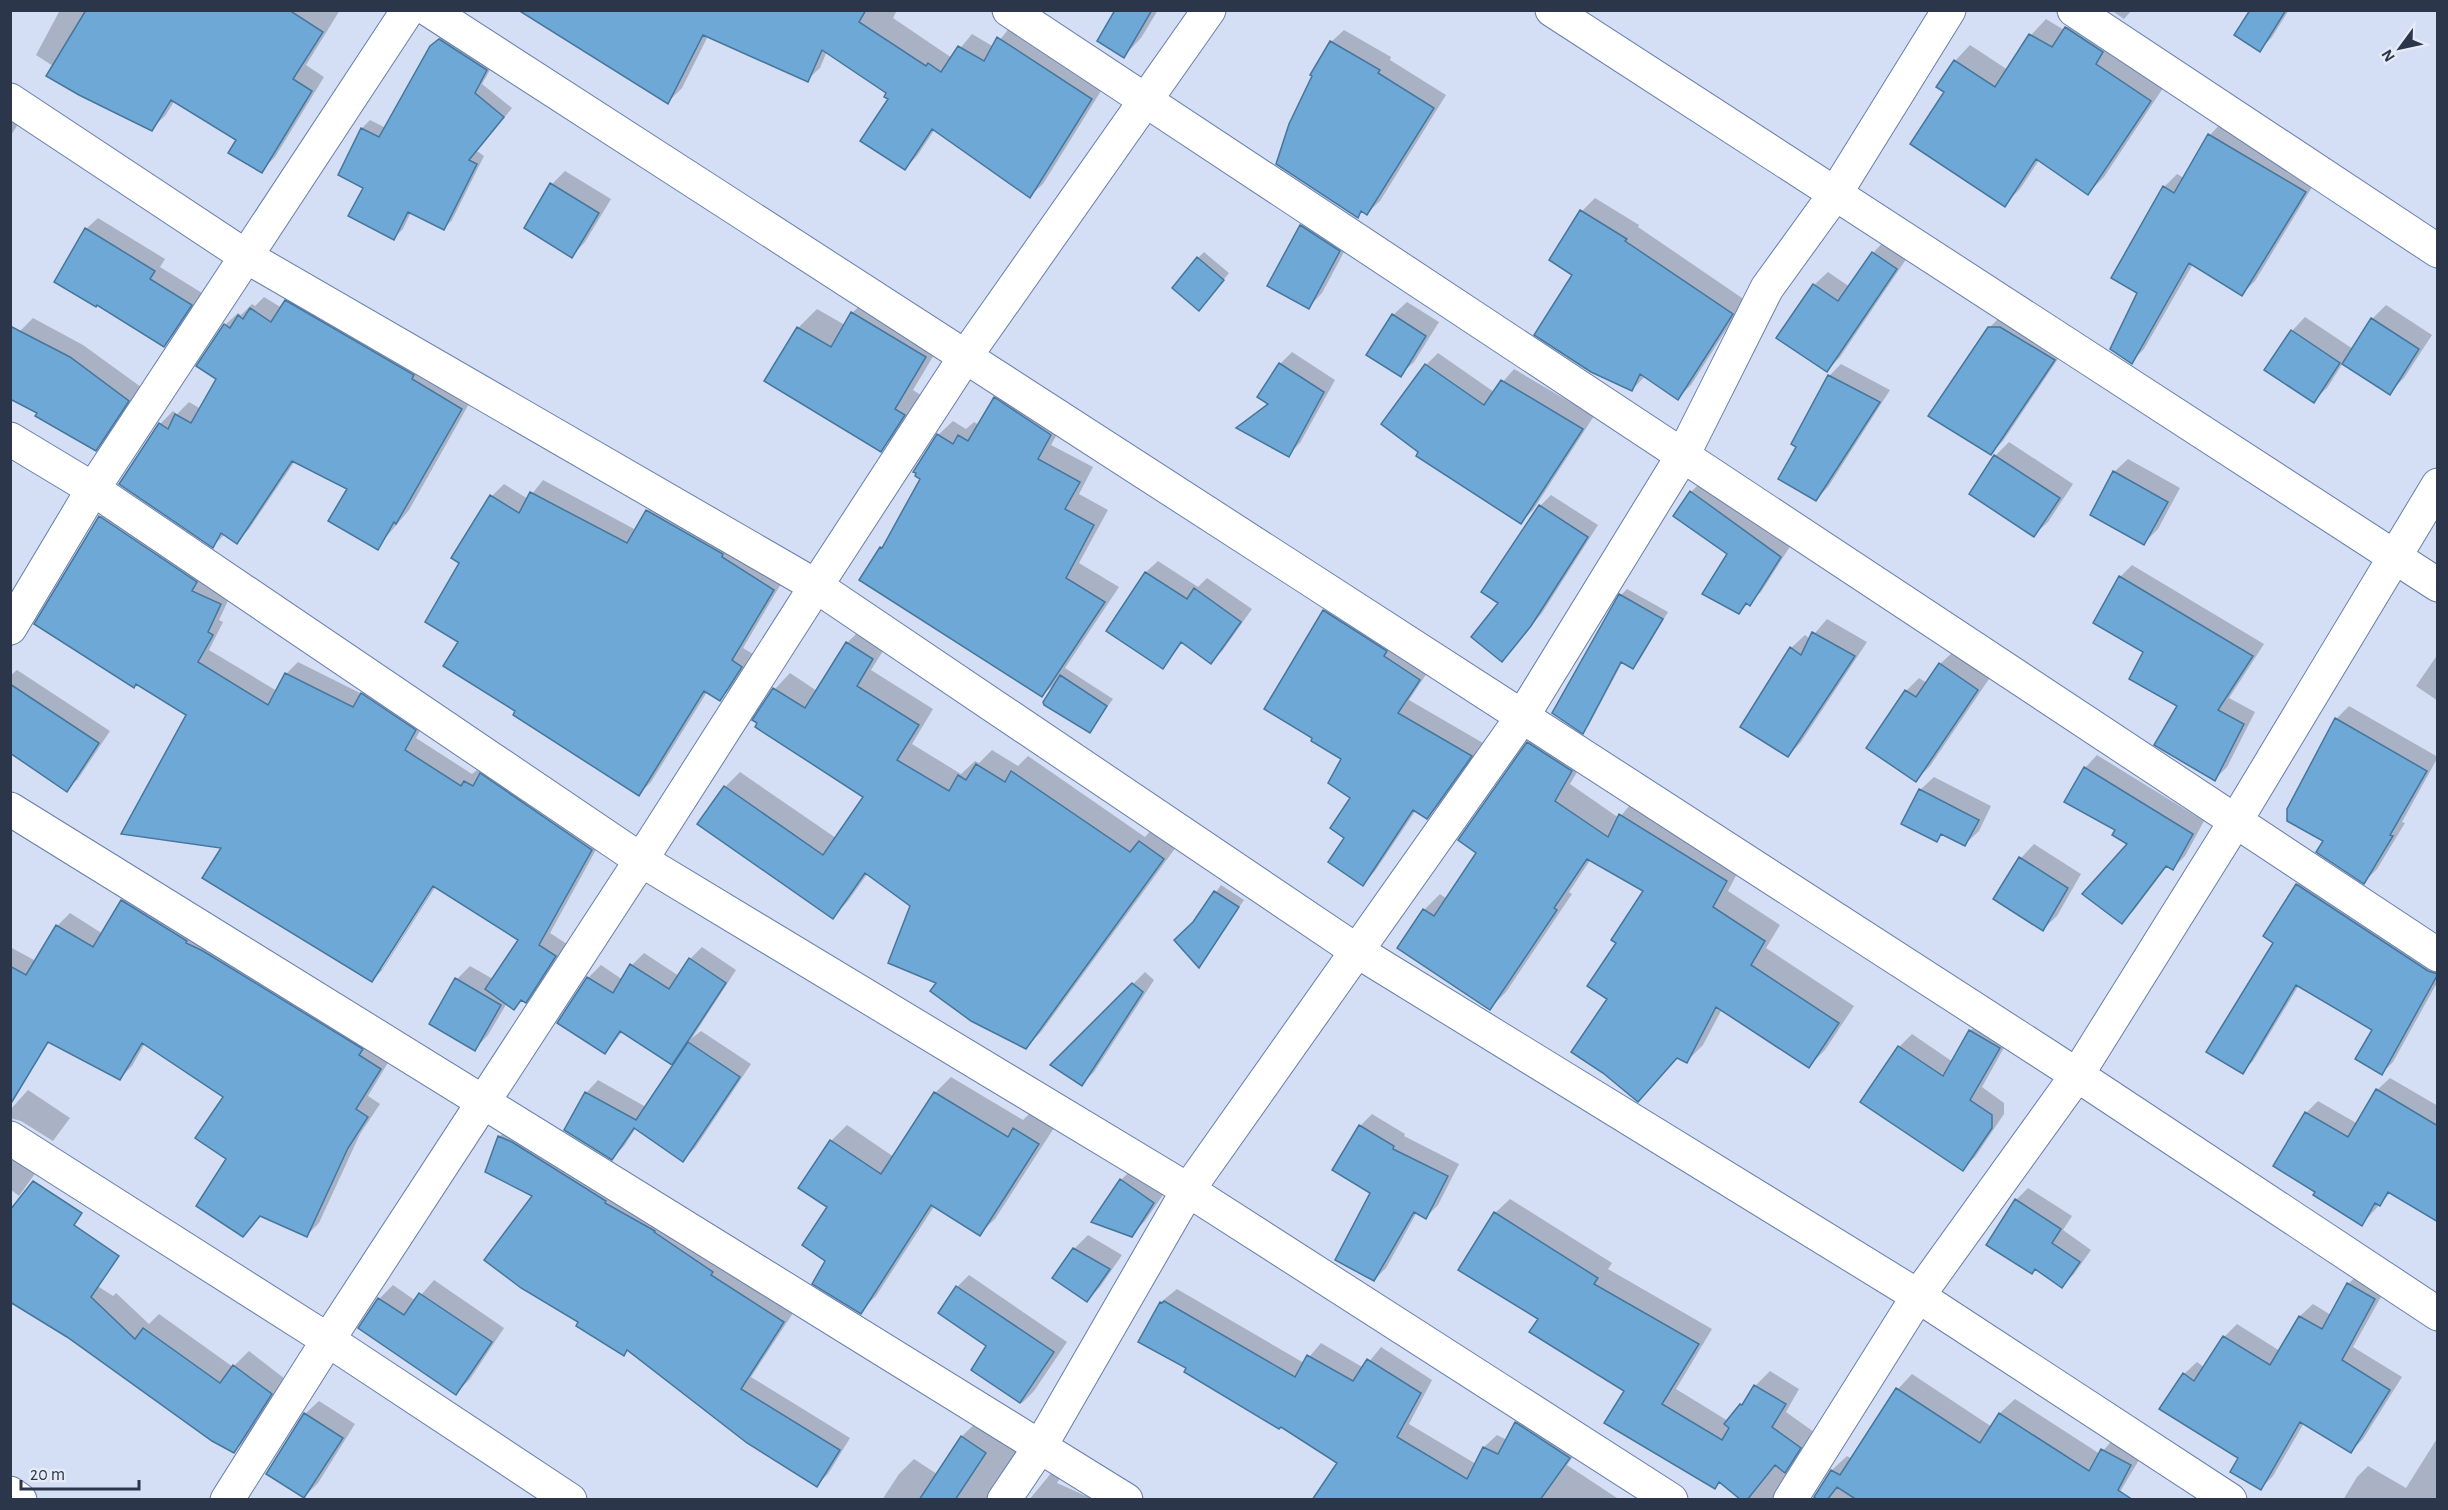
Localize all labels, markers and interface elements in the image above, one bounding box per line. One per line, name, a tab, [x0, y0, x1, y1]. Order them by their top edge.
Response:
north arrow	[2370, 18, 2430, 78]
text: N	[2379, 47, 2398, 65]
scale bar	[21, 1453, 140, 1491]
text: 20 m	[30, 1466, 65, 1484]

